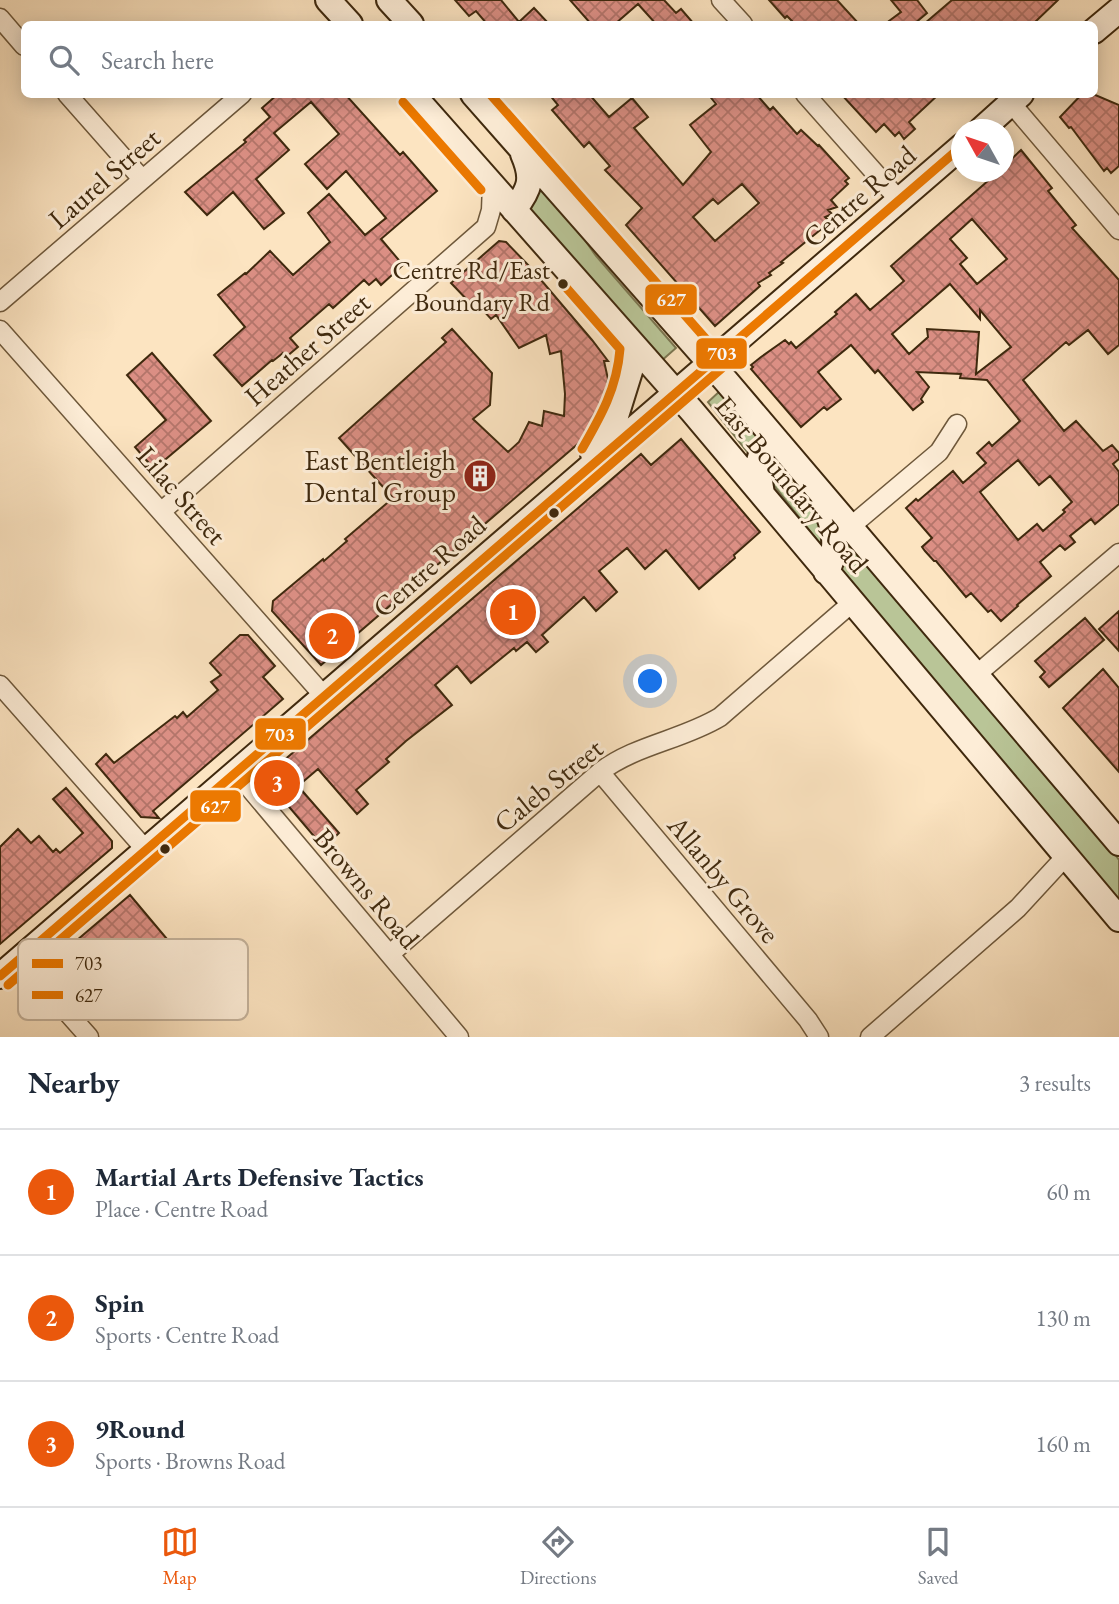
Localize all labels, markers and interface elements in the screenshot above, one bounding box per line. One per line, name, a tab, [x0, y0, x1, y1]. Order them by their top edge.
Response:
search box	[21, 21, 1098, 98]
icon: search	[45, 41, 83, 79]
text: Search here	[101, 43, 214, 77]
north arrow	[951, 119, 1014, 182]
street label: Laurel Street	[41, 120, 167, 236]
street label: Centre Road	[795, 136, 924, 255]
place label: Centre Rd/East Boundary Rd	[392, 253, 551, 319]
marker: Centre Rd/East Boundary Rd	[556, 277, 570, 291]
line badge: 627	[644, 283, 698, 316]
street label: Heather Street	[237, 284, 378, 414]
text: 627	[656, 287, 687, 312]
line badge: 703	[695, 337, 748, 370]
text: 703	[707, 341, 737, 366]
street label: East Boundary Road	[707, 388, 877, 581]
street label: Lilac Street	[129, 438, 235, 552]
place label: East Bentleigh Dental Group	[304, 442, 456, 510]
building icon: East Bentleigh Dental Group	[461, 457, 499, 495]
street label: Centre Road	[365, 506, 494, 625]
unlabelled marker	[547, 506, 561, 520]
pin: 1	[490, 586, 536, 638]
pin: 2	[309, 610, 355, 662]
your location	[633, 664, 667, 698]
line badge: 703	[254, 717, 307, 751]
text: 703	[265, 722, 295, 747]
street label: Caleb Street	[486, 730, 610, 840]
pin: 3	[254, 757, 300, 809]
line badge: 627	[189, 789, 242, 823]
text: 627	[200, 794, 231, 819]
street label: Allanby Grove	[659, 807, 788, 950]
street label: Browns Road	[306, 820, 428, 956]
unlabelled marker	[158, 842, 172, 856]
legend	[18, 939, 248, 1020]
text: 703	[75, 951, 102, 976]
text: 627	[75, 983, 103, 1008]
text: Nearby	[28, 1063, 120, 1102]
text: 3 results	[1019, 1068, 1091, 1098]
text: Martial Arts Defensive Tactics	[95, 1160, 424, 1194]
text: 1	[45, 1177, 57, 1207]
text: 60 m	[1046, 1177, 1091, 1207]
text: Place · Centre Road	[95, 1194, 268, 1224]
text: Spin	[95, 1286, 145, 1320]
text: 2	[45, 1303, 57, 1333]
text: 130 m	[1035, 1303, 1091, 1333]
text: Sports · Centre Road	[95, 1320, 279, 1350]
text: 9Round	[95, 1412, 185, 1446]
text: 3	[45, 1429, 57, 1459]
text: 160 m	[1035, 1429, 1091, 1459]
text: Sports · Browns Road	[95, 1446, 285, 1476]
tab: Map	[161, 1523, 199, 1590]
tab: Directions	[520, 1523, 596, 1590]
tab: Saved	[918, 1523, 958, 1590]

